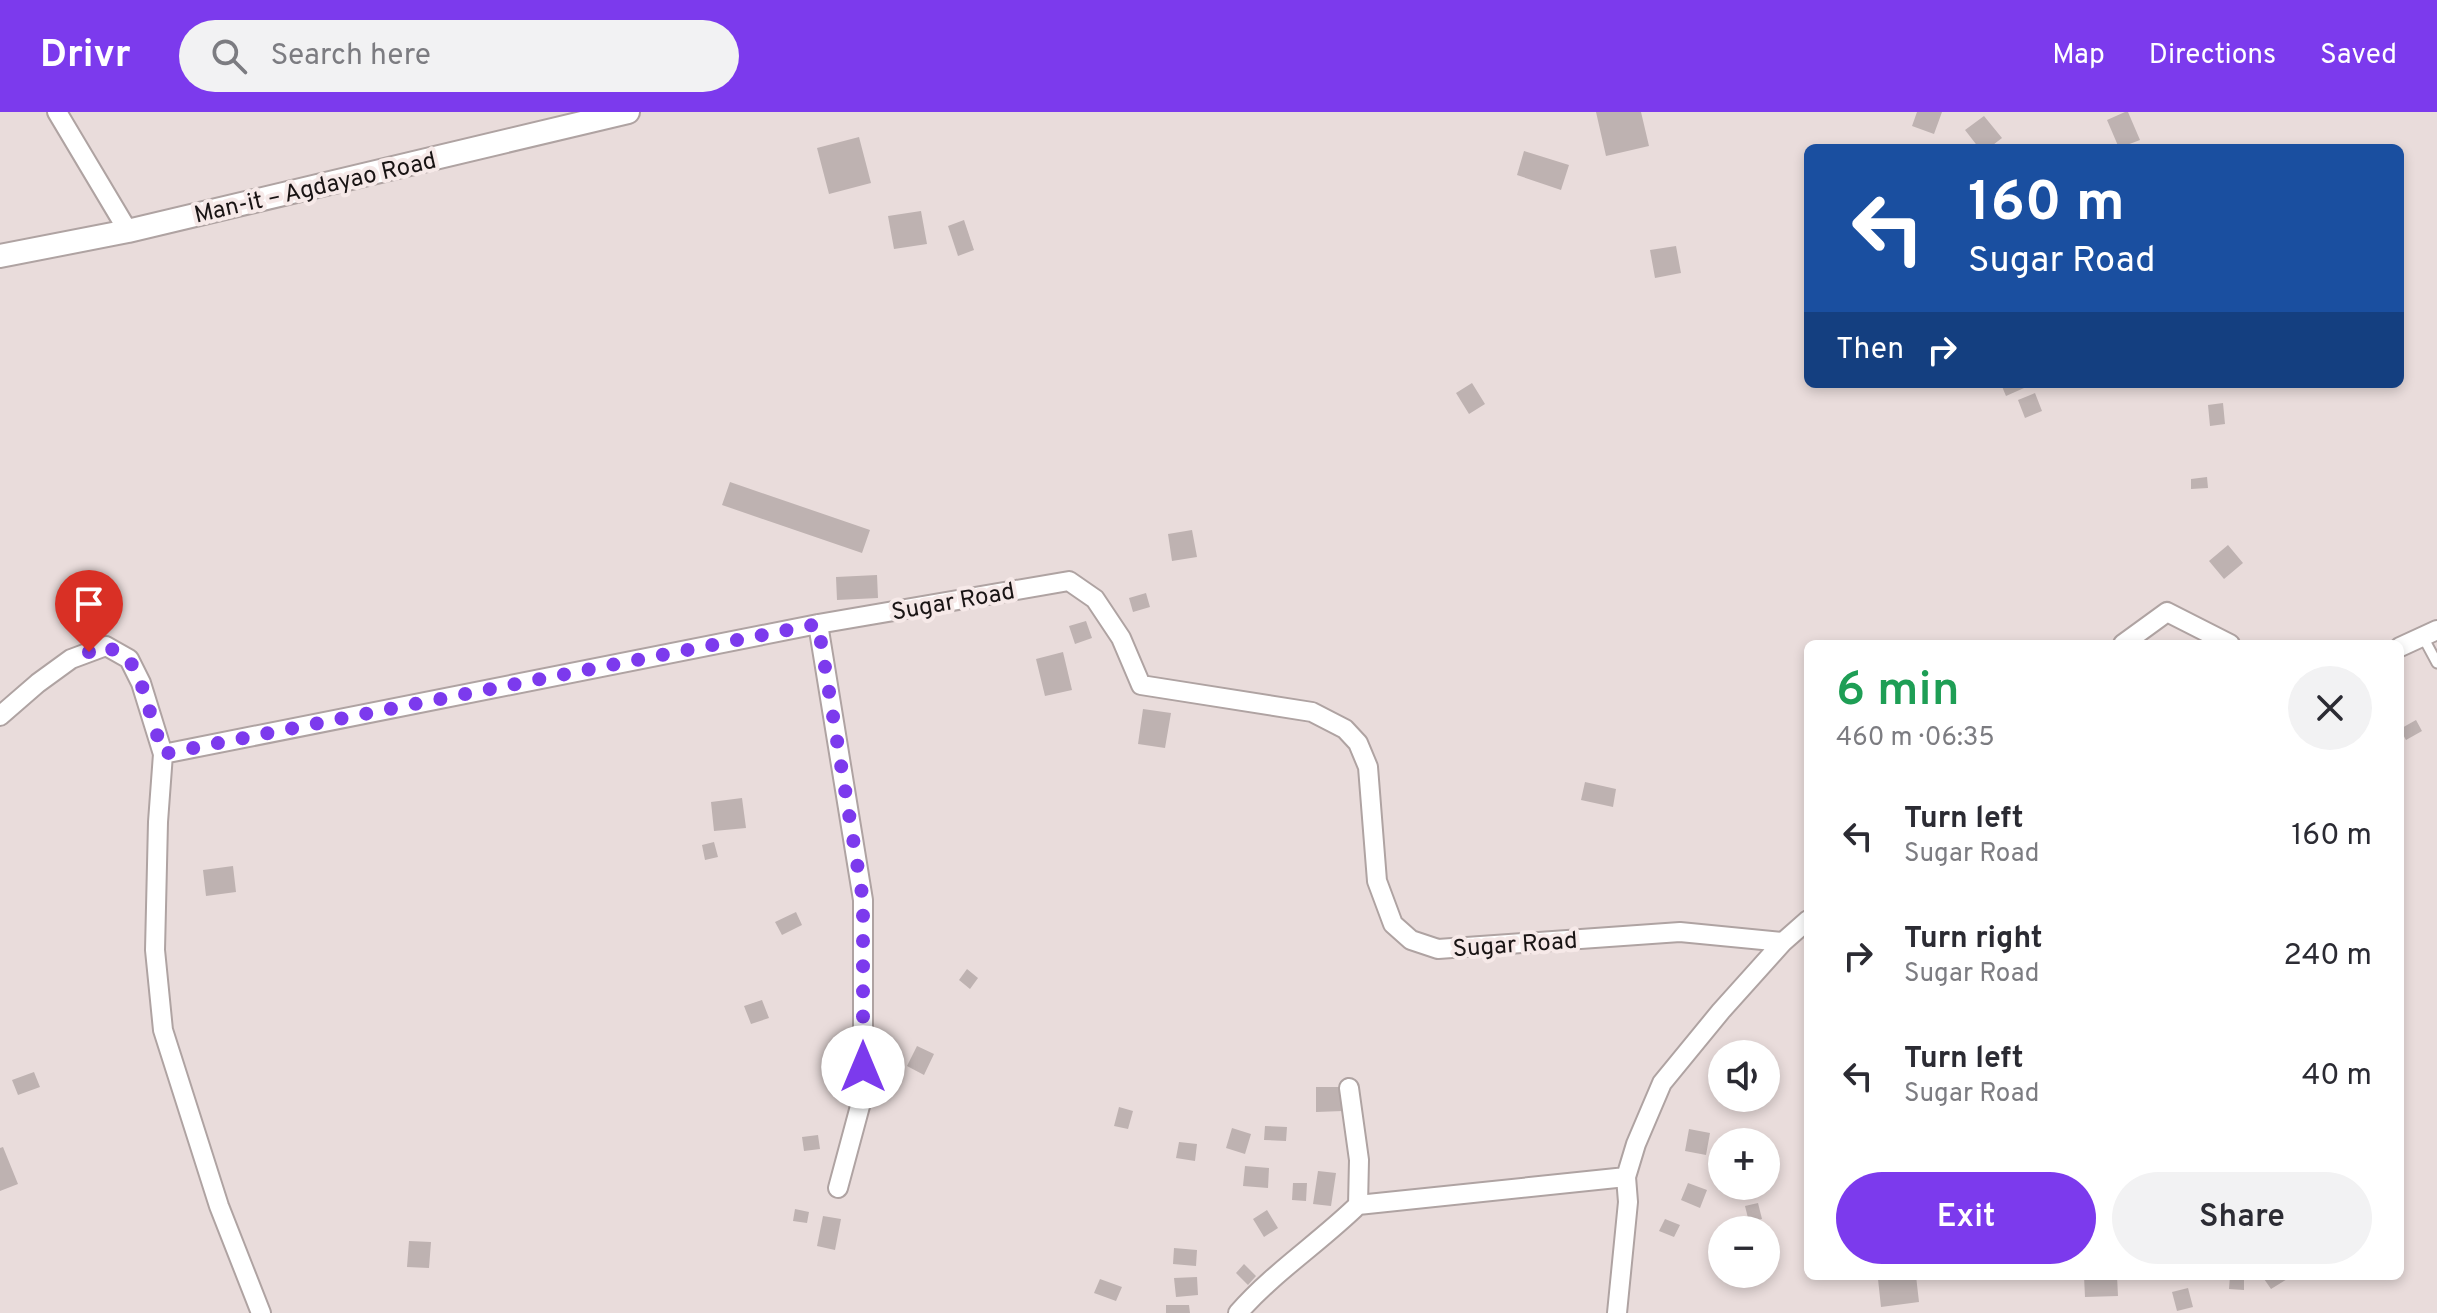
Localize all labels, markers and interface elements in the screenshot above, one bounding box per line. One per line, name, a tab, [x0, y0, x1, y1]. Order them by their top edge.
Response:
search box	[179, 20, 739, 92]
text: Drivr	[40, 32, 131, 81]
icon: search	[207, 34, 251, 78]
text: Search here	[271, 38, 431, 75]
text: Map	[2052, 38, 2105, 74]
text: Directions	[2149, 38, 2276, 74]
text: Saved	[2320, 38, 2397, 74]
street label: Man-it – Agdayao Road	[191, 146, 439, 231]
text: 160 m	[1968, 170, 2125, 240]
icon: left	[1836, 176, 1940, 280]
text: Sugar Road	[1968, 239, 2155, 285]
icon: right	[1920, 328, 1964, 372]
text: Then	[1836, 332, 1904, 369]
pin	[55, 570, 123, 652]
street label: Sugar Road	[889, 577, 1017, 629]
icon: arrive	[67, 582, 111, 626]
text: 6 min	[1836, 662, 1960, 722]
button: close	[2288, 666, 2372, 750]
text: 460 m · 06:35	[1836, 722, 1995, 755]
text: Turn left	[1904, 801, 2024, 838]
icon: left	[1836, 814, 1880, 858]
text: 160 m	[2291, 818, 2372, 855]
text: Sugar Road	[1904, 838, 2039, 871]
text: Turn right	[1904, 921, 2042, 958]
street label: Sugar Road	[1452, 927, 1578, 965]
icon: right	[1836, 934, 1880, 978]
text: 240 m	[2284, 938, 2372, 975]
text: Sugar Road	[1904, 958, 2039, 991]
position arrow	[821, 1025, 905, 1109]
map controls	[1708, 1040, 1780, 1288]
button: sound	[1708, 1040, 1780, 1112]
text: Turn left	[1904, 1041, 2024, 1078]
icon: left	[1836, 1054, 1880, 1098]
text: 40 m	[2302, 1058, 2372, 1095]
text: Sugar Road	[1904, 1078, 2039, 1111]
button: +	[1708, 1128, 1780, 1200]
button: Exit	[1836, 1172, 2096, 1264]
button: Share	[2112, 1172, 2372, 1264]
button: −	[1708, 1216, 1780, 1288]

